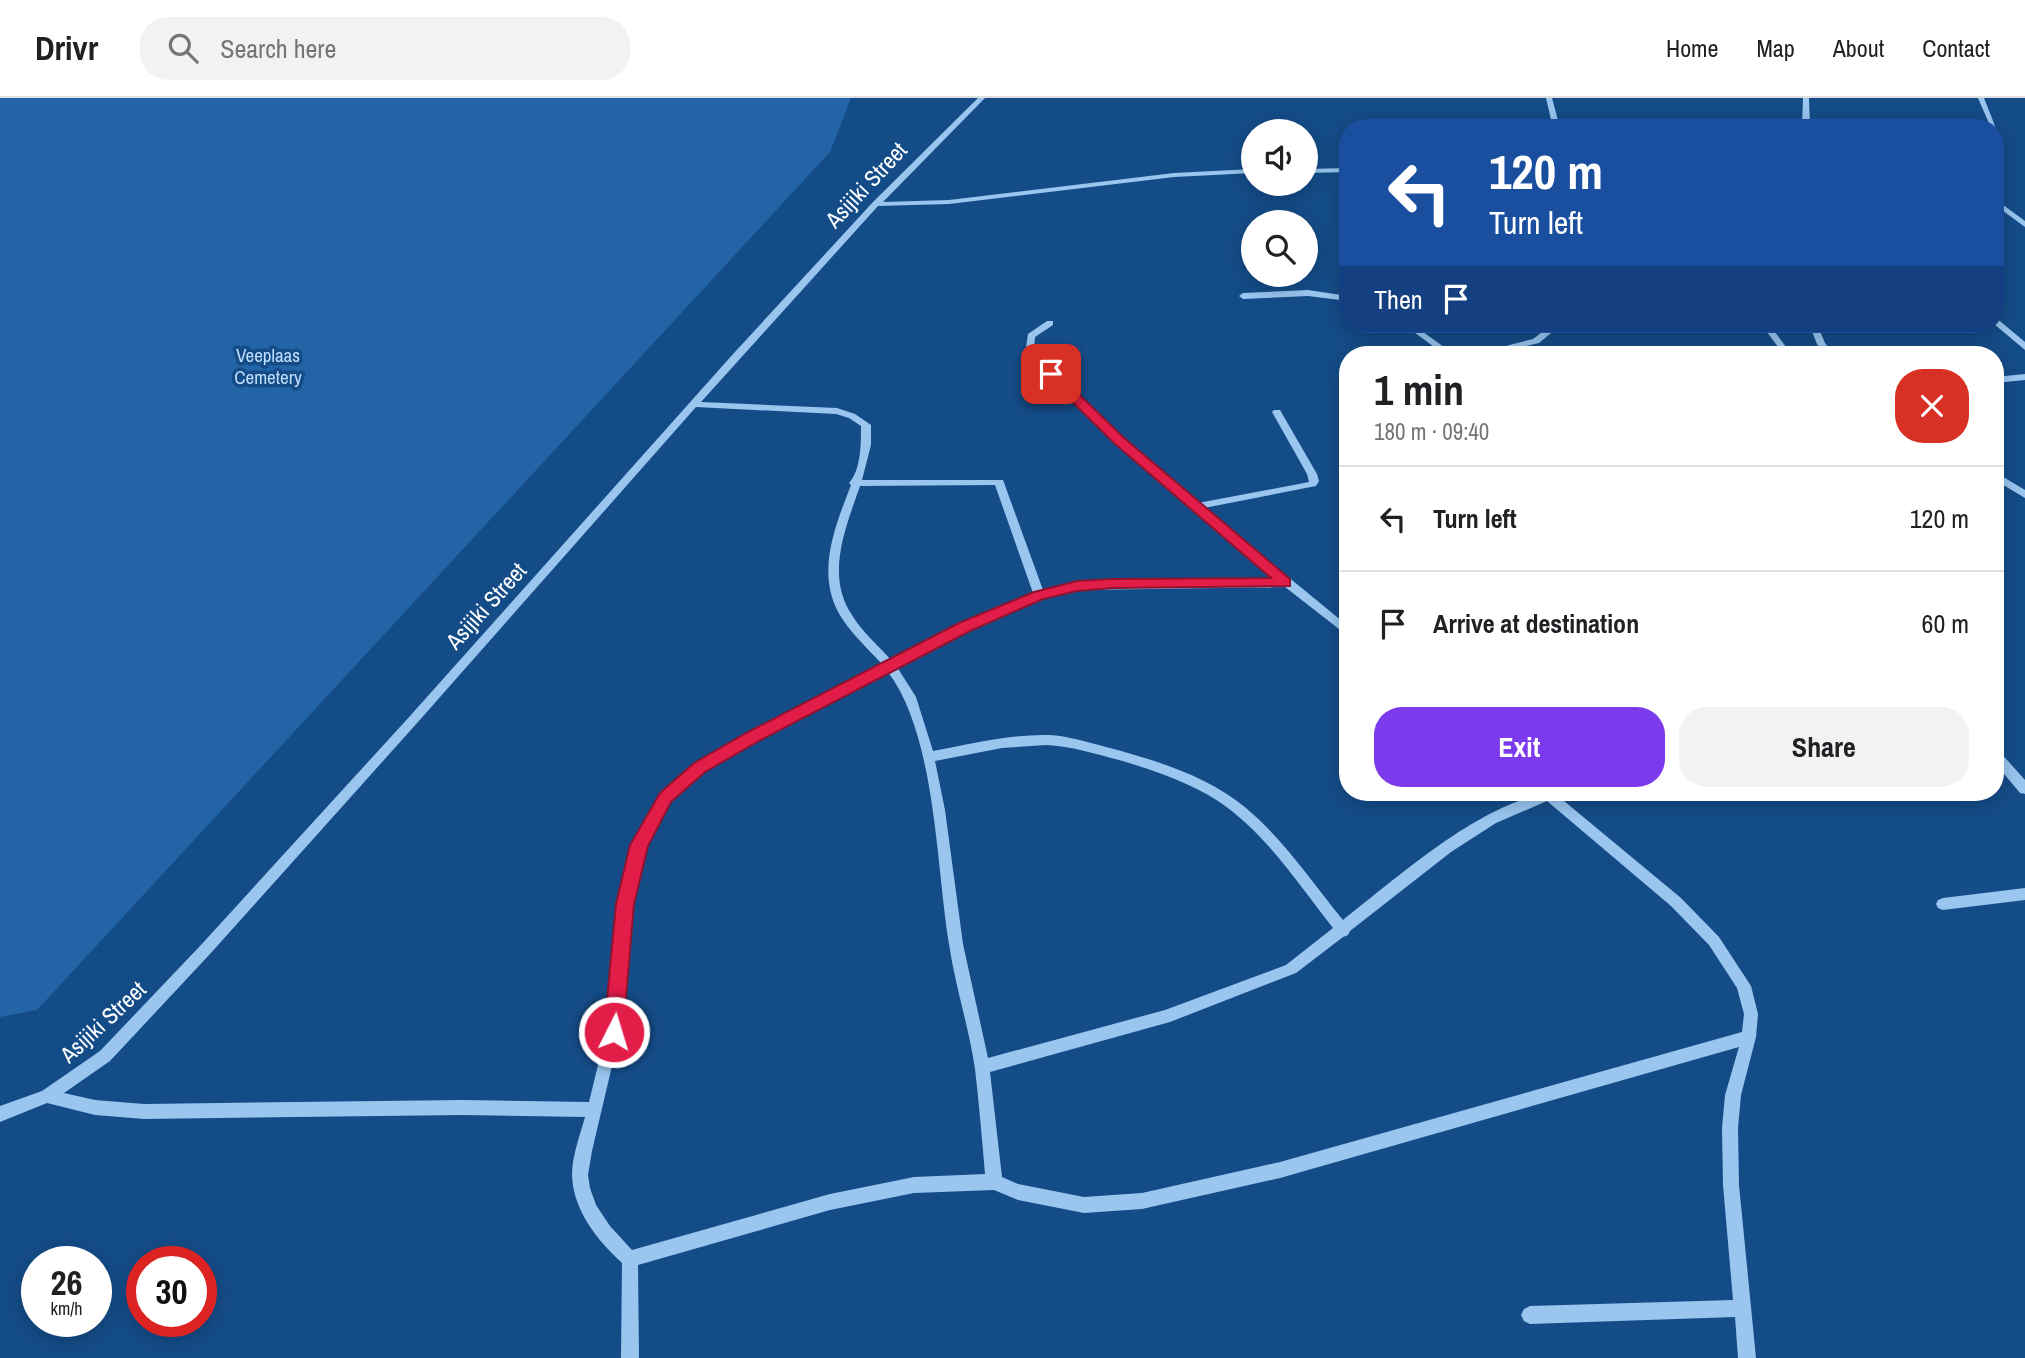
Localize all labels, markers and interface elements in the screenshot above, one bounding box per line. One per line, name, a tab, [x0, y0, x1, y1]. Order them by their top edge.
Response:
search box	[140, 17, 630, 80]
text: Drivr	[35, 26, 98, 70]
icon: search	[164, 29, 202, 67]
text: Search here	[220, 31, 336, 66]
text: Home	[1666, 32, 1718, 64]
text: Map	[1756, 32, 1795, 64]
text: About	[1833, 32, 1884, 64]
text: Contact	[1922, 32, 1990, 64]
map controls	[1241, 119, 1318, 287]
button: sound	[1241, 119, 1318, 196]
street label: Asijiki Street	[817, 135, 913, 235]
text: 120 m	[1489, 138, 1603, 204]
icon: left	[1374, 147, 1465, 238]
text: Turn left	[1489, 201, 1583, 244]
button: search	[1241, 210, 1318, 287]
icon: arrive	[1437, 280, 1475, 318]
text: Then	[1374, 282, 1423, 317]
park label: Veeplaas Cemetery	[234, 342, 302, 390]
pin	[1021, 344, 1081, 404]
icon: arrive	[1032, 355, 1070, 393]
text: 1 min	[1374, 362, 1464, 418]
button: close	[1895, 369, 1969, 443]
text: 180 m · 09:40	[1374, 416, 1489, 447]
icon: left	[1374, 500, 1412, 538]
text: Turn left	[1433, 501, 1517, 536]
text: 120 m	[1910, 501, 1969, 536]
street label: Asijiki Street	[438, 556, 533, 657]
icon: arrive	[1374, 605, 1412, 643]
text: Arrive at destination	[1433, 606, 1639, 641]
text: 60 m	[1922, 606, 1969, 641]
button: Exit	[1374, 707, 1665, 787]
button: Share	[1679, 707, 1969, 787]
street label: Asijiki Street	[52, 974, 152, 1070]
position arrow	[577, 995, 651, 1069]
speed limit sign: 30	[126, 1246, 217, 1337]
text: 26	[51, 1259, 82, 1306]
text: km/h	[51, 1296, 83, 1321]

